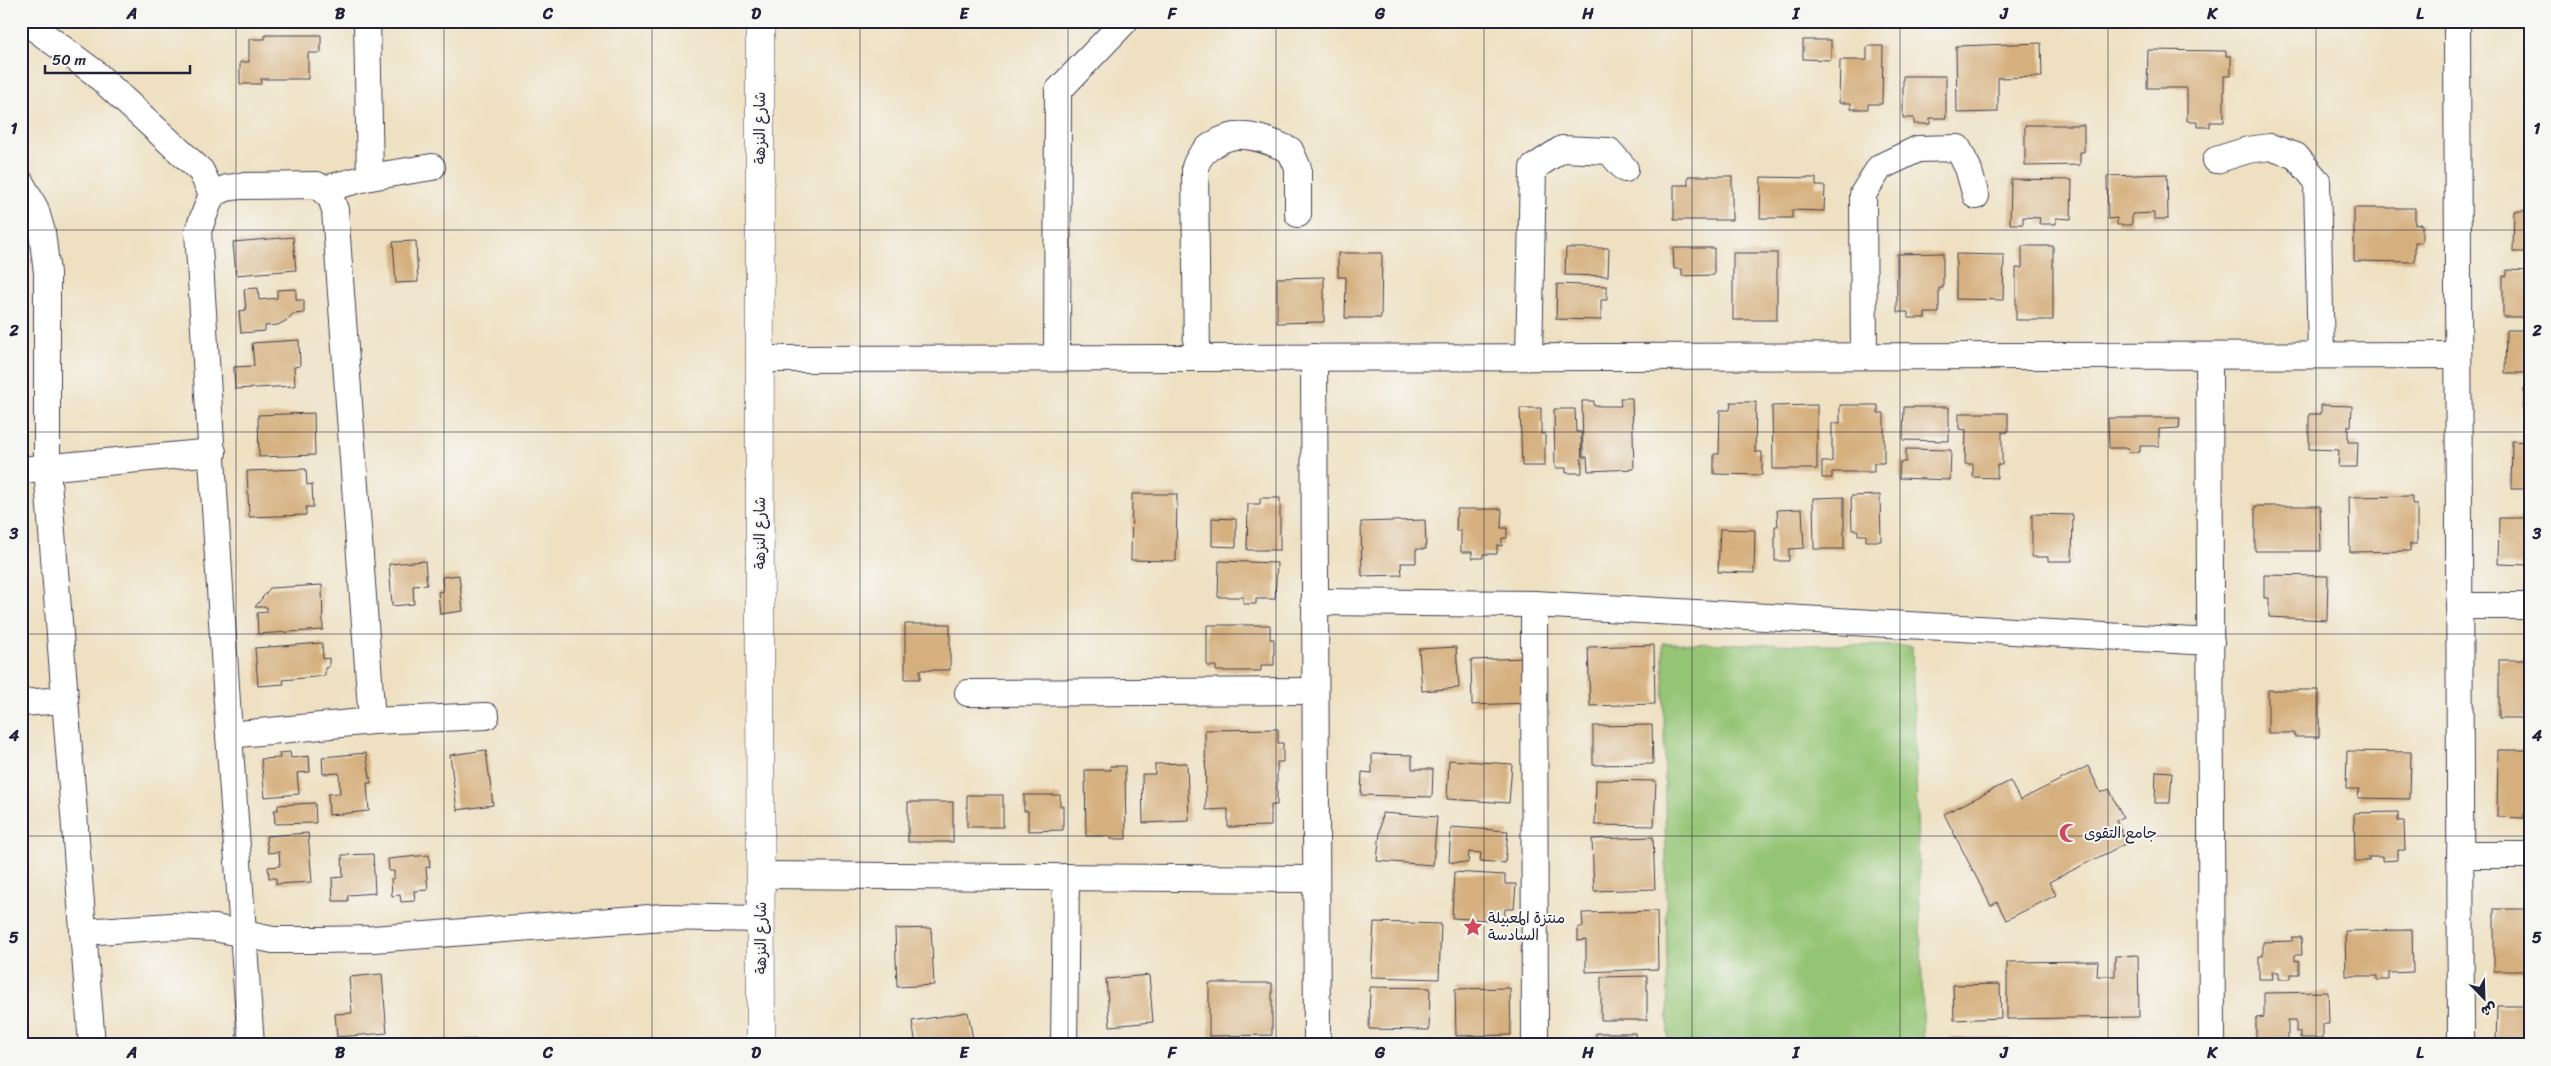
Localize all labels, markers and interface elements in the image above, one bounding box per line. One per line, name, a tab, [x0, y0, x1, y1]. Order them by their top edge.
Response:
text: A	[126, 0, 137, 28]
text: B	[335, 0, 346, 28]
text: C	[542, 0, 554, 28]
text: D	[751, 0, 761, 28]
text: E	[960, 0, 970, 28]
text: F	[1167, 0, 1178, 28]
text: G	[1374, 0, 1386, 28]
text: H	[1581, 0, 1594, 28]
text: I	[1792, 0, 1801, 28]
text: J	[1999, 0, 2009, 28]
text: K	[2206, 0, 2218, 28]
text: L	[2416, 0, 2424, 28]
scale bar	[45, 42, 190, 74]
text: 50 m	[52, 47, 87, 73]
street label: شارع النزهة	[747, 92, 773, 164]
text: 1	[11, 114, 18, 143]
text: 1	[2534, 114, 2541, 143]
text: 2	[8, 316, 19, 345]
text: 2	[2531, 316, 2542, 345]
street label: شارع النزهة	[747, 497, 773, 569]
text: 3	[9, 519, 19, 548]
text: 3	[2532, 519, 2542, 548]
text: 4	[8, 721, 19, 750]
text: 4	[2531, 721, 2542, 750]
place label: جامع التقوى	[2084, 820, 2157, 846]
mosque icon: جامع التقوى	[2058, 822, 2080, 844]
street label: شارع النزهة	[748, 902, 774, 974]
place label: منتزة المعبيلة السادسة	[1488, 905, 1565, 948]
place icon: منتزة المعبيلة السادسة	[1462, 916, 1484, 938]
text: 5	[9, 923, 19, 952]
text: 5	[2532, 923, 2542, 952]
north arrow	[2458, 974, 2508, 1024]
text: ش	[2477, 995, 2501, 1024]
text: A	[126, 1038, 137, 1066]
text: B	[335, 1038, 346, 1066]
text: C	[542, 1038, 554, 1066]
text: D	[751, 1038, 761, 1066]
text: E	[960, 1038, 970, 1066]
text: F	[1167, 1038, 1178, 1066]
text: G	[1374, 1038, 1386, 1066]
text: H	[1581, 1038, 1594, 1066]
text: I	[1792, 1038, 1801, 1066]
text: J	[1999, 1038, 2009, 1066]
text: K	[2206, 1038, 2218, 1066]
text: L	[2416, 1038, 2424, 1066]

